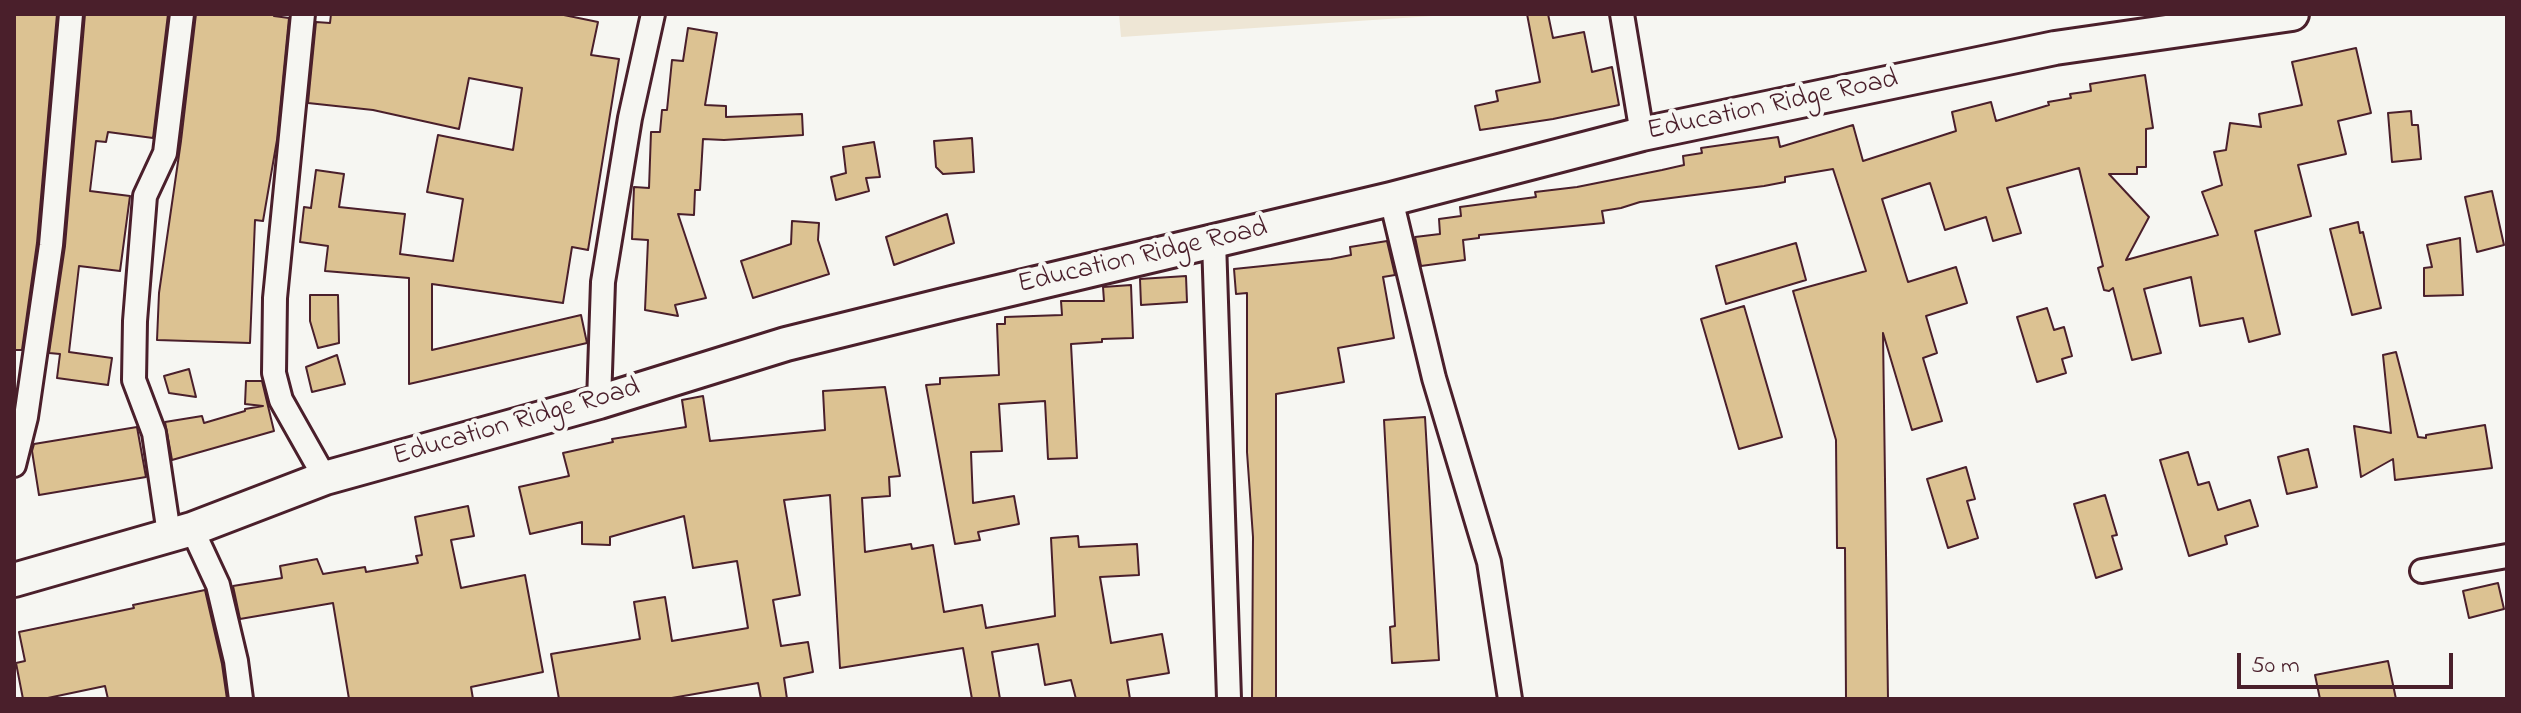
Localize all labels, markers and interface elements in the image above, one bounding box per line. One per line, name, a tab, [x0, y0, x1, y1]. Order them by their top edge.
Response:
street label: Education Ridge Road	[1645, 64, 1901, 150]
street label: Education Ridge Road	[1015, 213, 1271, 303]
street label: Education Ridge Road	[390, 373, 644, 475]
scale bar	[2241, 637, 2457, 687]
text: 50 m	[2251, 649, 2300, 684]

